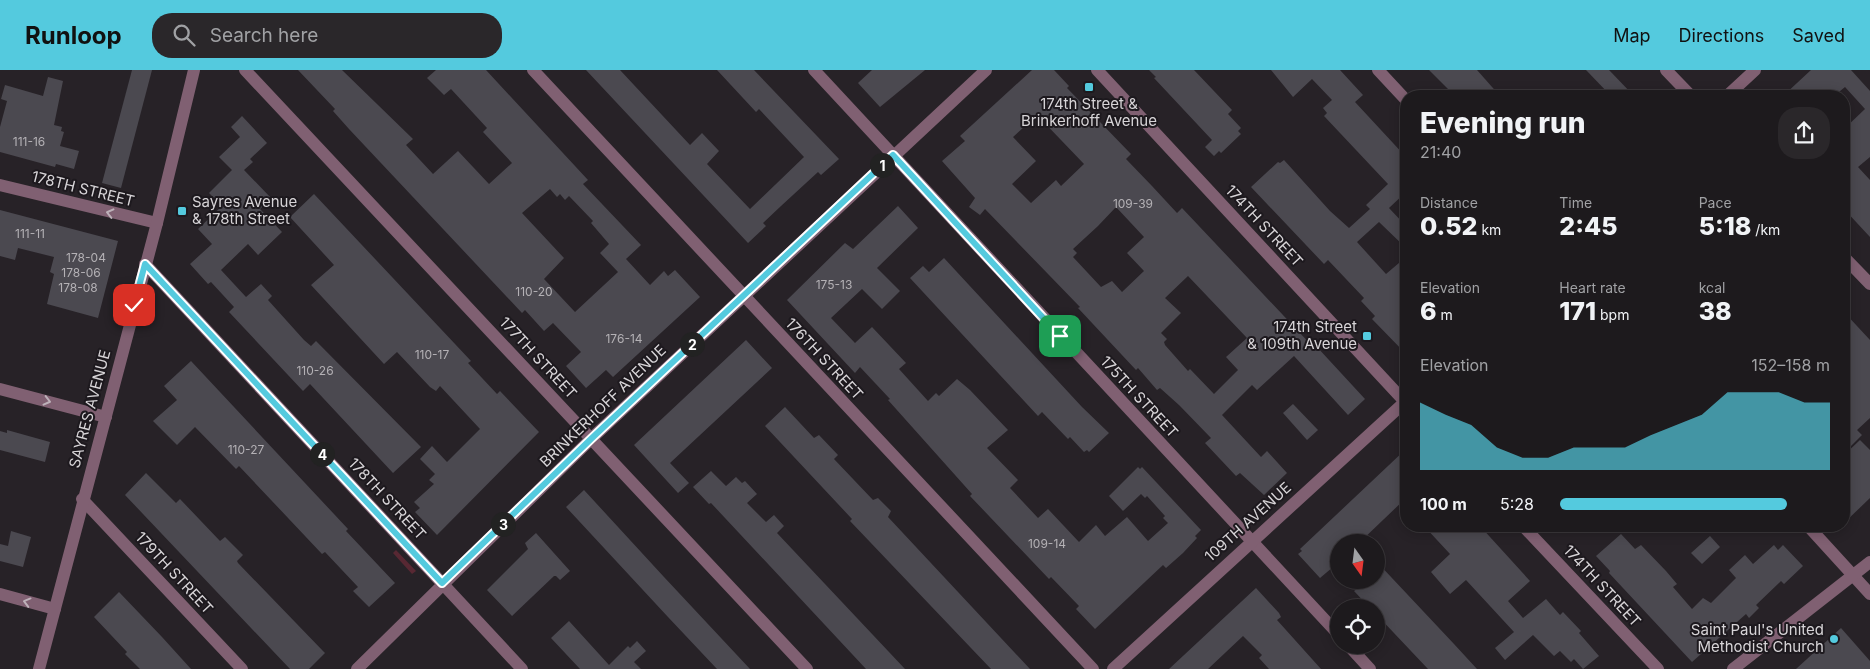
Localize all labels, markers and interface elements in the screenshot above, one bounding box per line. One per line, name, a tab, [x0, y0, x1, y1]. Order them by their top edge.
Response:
search box	[152, 13, 502, 58]
text: Runloop	[25, 21, 122, 50]
icon: search	[170, 21, 198, 49]
text: Search here	[210, 24, 318, 47]
text: Map	[1613, 25, 1651, 46]
text: Directions	[1679, 25, 1764, 46]
text: Saved	[1792, 25, 1845, 46]
marker: 174th Street & Brinkerhoff Avenue	[1083, 81, 1095, 93]
place label: 174th Street & Brinkerhoff Avenue	[1021, 94, 1157, 130]
text: Evening run	[1420, 106, 1586, 140]
button: share	[1778, 107, 1830, 159]
house number: 111-16	[13, 134, 45, 149]
text: 21:40	[1420, 142, 1461, 162]
pin: 1	[870, 152, 894, 178]
text: 1	[879, 157, 886, 174]
street label: 178TH STREET	[30, 167, 137, 210]
street label: 174TH STREET	[1222, 181, 1307, 271]
place label: Sayres Avenue & 178th Street	[192, 192, 297, 228]
text: Distance	[1420, 194, 1478, 211]
text: Time	[1559, 194, 1592, 211]
text: Pace	[1699, 194, 1732, 211]
house number: 109-39	[1113, 196, 1153, 211]
marker: Sayres Avenue & 178th Street	[176, 205, 188, 217]
one-way arrow	[106, 208, 114, 218]
text: 0.52	[1420, 211, 1478, 241]
text: 2:45	[1559, 211, 1618, 241]
text: 5:18	[1699, 211, 1751, 241]
text: km	[1478, 221, 1501, 238]
text: /km	[1751, 221, 1780, 238]
house number: 111-11	[15, 226, 45, 241]
house number: 178-04	[66, 250, 106, 265]
house number: 178-06	[61, 265, 101, 280]
house number: 175-13	[816, 277, 852, 292]
text: Elevation	[1420, 279, 1480, 296]
text: Heart rate	[1559, 279, 1626, 296]
text: kcal	[1699, 279, 1725, 296]
house number: 178-08	[58, 280, 98, 295]
pin	[113, 284, 155, 326]
house number: 110-20	[515, 284, 553, 299]
icon: check	[120, 291, 148, 319]
text: 6	[1420, 296, 1437, 326]
text: 171	[1559, 296, 1596, 326]
text: 38	[1699, 296, 1732, 326]
text: m	[1437, 306, 1453, 323]
text: bpm	[1596, 306, 1629, 323]
street label: 177TH STREET	[496, 313, 581, 403]
street label: 176TH STREET	[781, 314, 867, 404]
pin	[1039, 315, 1081, 357]
place label: 174th Street & 109th Avenue	[1247, 317, 1357, 353]
icon: arrive	[1046, 322, 1074, 350]
marker: 174th Street & 109th Avenue	[1361, 330, 1373, 342]
house number: 176-14	[605, 331, 643, 346]
pin: 2	[680, 332, 704, 356]
text: 2	[688, 336, 697, 353]
street label: BRINKERHOFF AVENUE	[536, 340, 670, 471]
house number: 110-17	[415, 347, 449, 362]
street label: SAYRES AVENUE	[65, 348, 114, 470]
street label: 175TH STREET	[1097, 352, 1182, 442]
text: Elevation	[1420, 355, 1489, 375]
text: 152–158 m	[1751, 355, 1830, 375]
house number: 110-26	[296, 363, 334, 378]
one-way arrow	[43, 396, 51, 406]
house number: 110-27	[228, 442, 264, 457]
pin: 4	[310, 442, 334, 466]
text: 4	[318, 446, 327, 463]
street label: 178TH STREET	[344, 454, 430, 544]
street label: 109TH AVENUE	[1200, 478, 1295, 566]
text: 100 m	[1420, 494, 1467, 514]
text: 5:28	[1500, 494, 1534, 514]
pin: 3	[490, 512, 516, 536]
text: 3	[499, 516, 508, 533]
street label: 179TH STREET	[131, 528, 217, 618]
north arrow	[1330, 534, 1385, 589]
map controls	[1330, 534, 1385, 654]
house number: 109-14	[1028, 536, 1066, 551]
street label: 174TH STREET	[1560, 541, 1645, 631]
one-way arrow	[24, 597, 32, 607]
button: locate	[1330, 599, 1385, 654]
place label: Saint Paul's United Methodist Church	[1691, 620, 1824, 656]
marker: Saint Paul's United Methodist Church	[1828, 633, 1840, 645]

